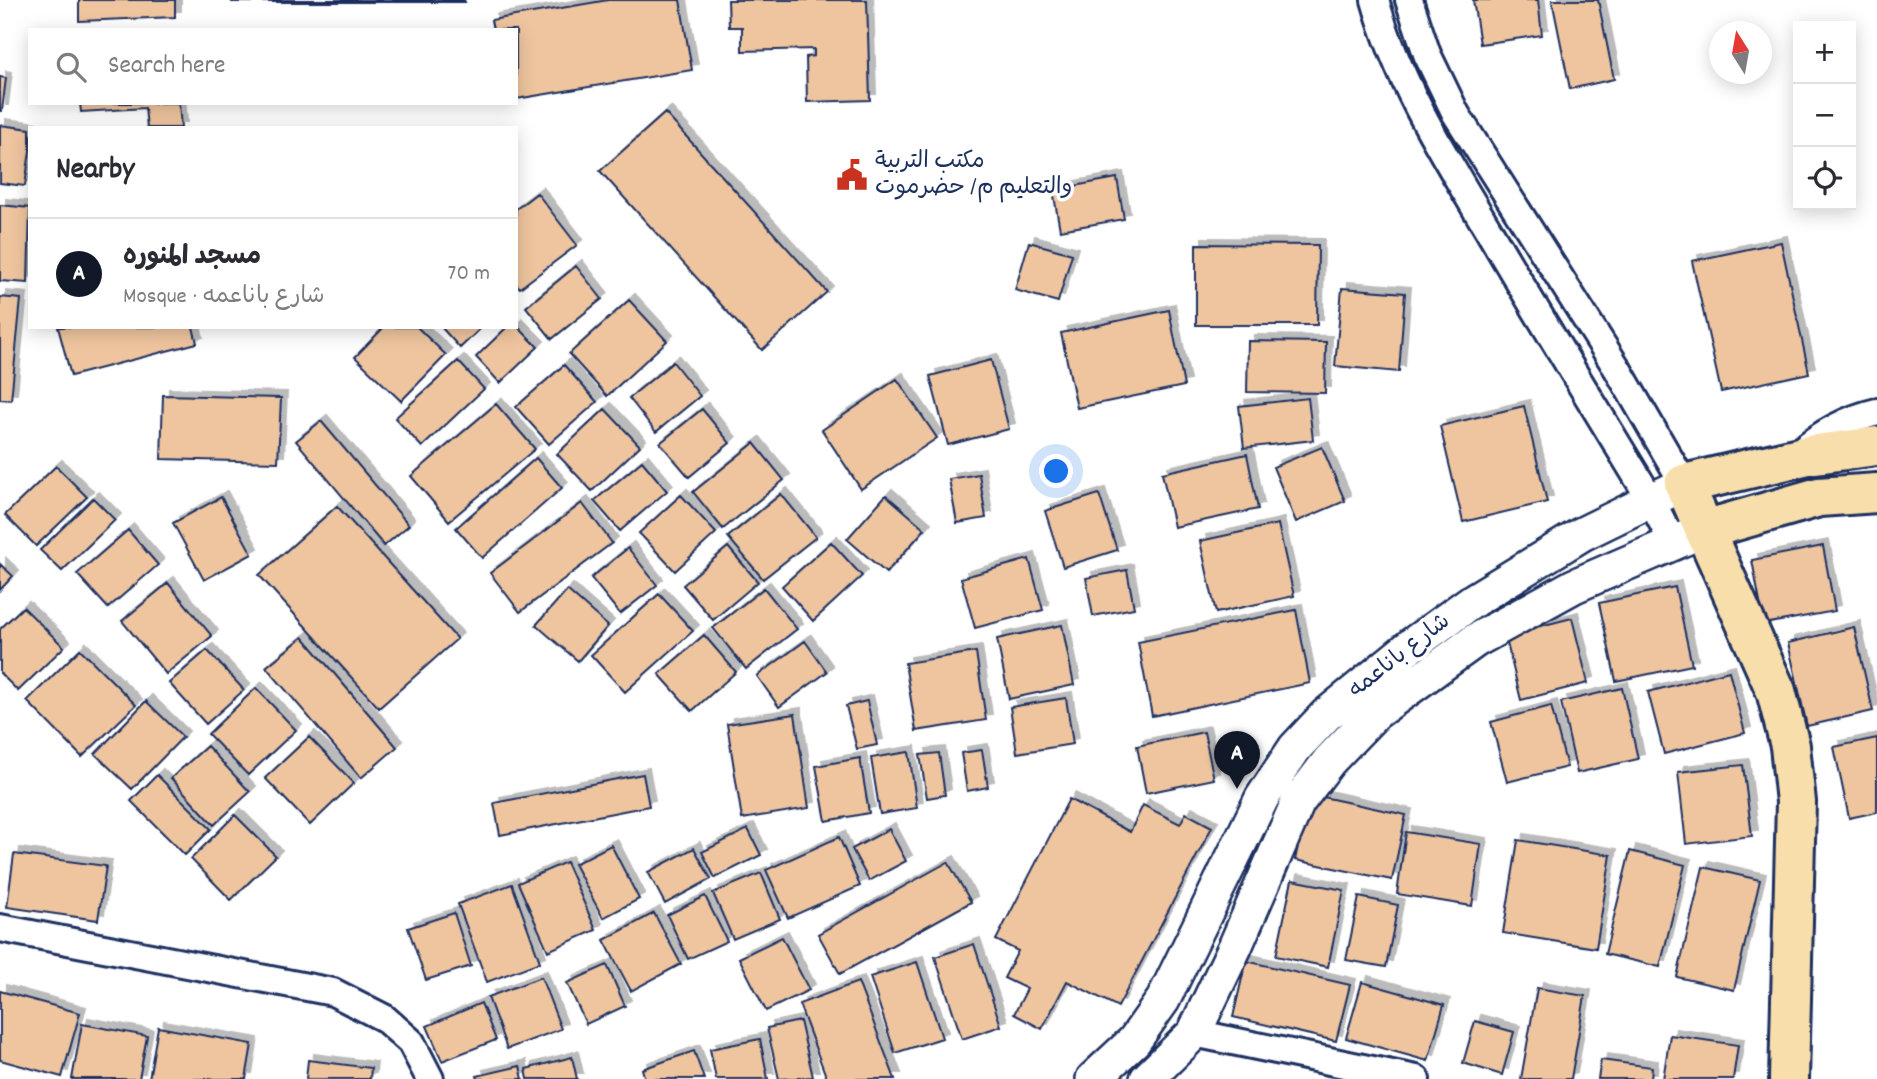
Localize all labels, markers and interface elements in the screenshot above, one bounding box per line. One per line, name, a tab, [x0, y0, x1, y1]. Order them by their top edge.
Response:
north arrow	[1709, 21, 1772, 84]
map controls	[1793, 21, 1856, 210]
button: +	[1793, 21, 1856, 84]
search box	[28, 28, 518, 105]
icon: search	[52, 48, 90, 86]
text: Search here	[108, 48, 226, 85]
button: −	[1793, 84, 1856, 147]
place label: مكتب التربية والتعليم م/ حضرموت	[875, 146, 1072, 205]
button: locate	[1793, 147, 1856, 210]
text: Nearby	[56, 150, 134, 193]
public building icon: مكتب التربية والتعليم م/ حضرموت	[835, 158, 869, 192]
text: مسجد المنوره	[123, 239, 261, 276]
text: A	[73, 258, 85, 291]
text: 70 m	[448, 258, 490, 291]
text: Mosque · شارع باناعمه	[123, 281, 324, 314]
your location	[1039, 454, 1073, 488]
street label: شارع باناعمه	[1342, 606, 1458, 708]
pin: A	[1214, 731, 1260, 789]

